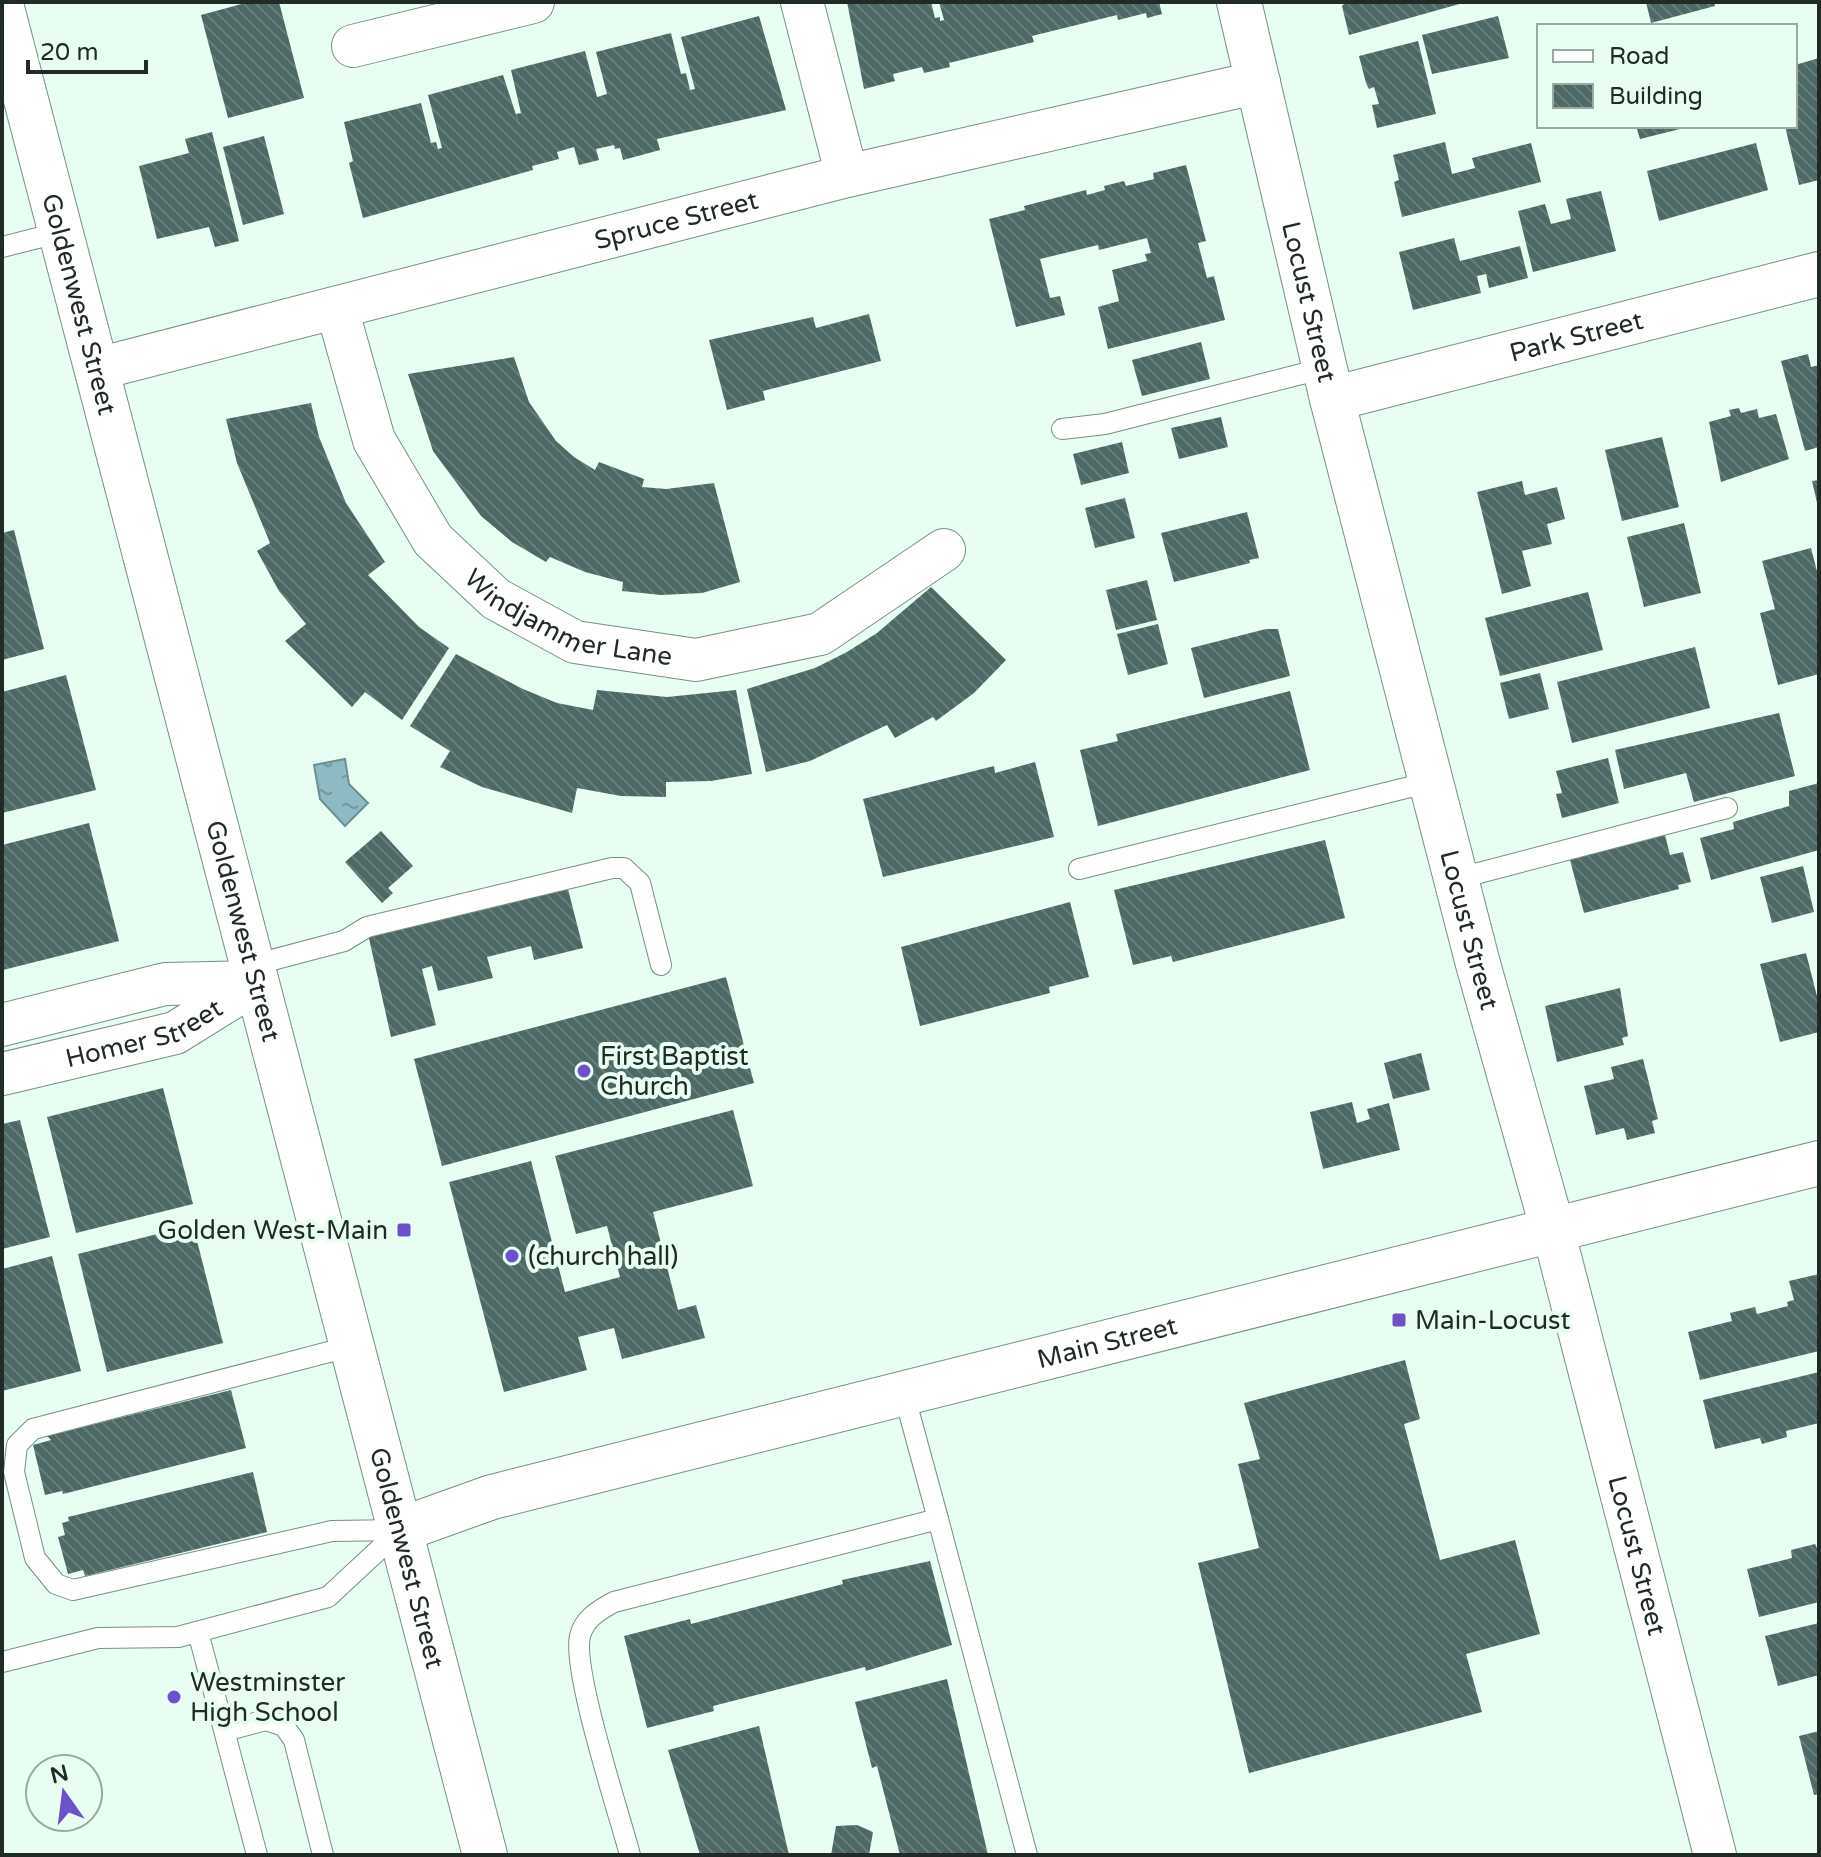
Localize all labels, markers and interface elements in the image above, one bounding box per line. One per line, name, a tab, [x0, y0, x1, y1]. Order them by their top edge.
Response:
scale bar	[28, 24, 146, 74]
legend	[1537, 24, 1797, 128]
text: 20 m	[40, 38, 98, 67]
text: Road	[1609, 42, 1669, 71]
text: Building	[1609, 82, 1703, 111]
street label: Spruce Street	[591, 184, 761, 256]
street label: Goldenwest Street	[36, 190, 123, 418]
street label: Locust Street	[1275, 219, 1343, 385]
street label: Park Street	[1506, 304, 1646, 368]
street label: Windjammer Lane	[458, 562, 674, 672]
street label: Goldenwest Street	[200, 817, 287, 1045]
street label: Locust Street	[1434, 847, 1506, 1013]
street label: Homer Street	[62, 992, 228, 1074]
place label: First Baptist Church	[600, 1041, 749, 1102]
marker: First Baptist Church	[575, 1062, 593, 1080]
place label: Golden West-Main	[158, 1215, 388, 1246]
marker: Golden West-Main	[395, 1221, 413, 1239]
place label: (church hall)	[528, 1241, 678, 1272]
marker: (church hall)	[503, 1247, 521, 1265]
place label: Main-Locust	[1415, 1305, 1570, 1336]
street label: Main Street	[1034, 1310, 1180, 1375]
marker: Main-Locust	[1390, 1311, 1408, 1329]
street label: Goldenwest Street	[364, 1444, 451, 1672]
street label: Locust Street	[1602, 1472, 1673, 1639]
place label: Westminster High School	[190, 1667, 345, 1728]
marker: Westminster High School	[165, 1688, 183, 1706]
north arrow	[24, 1753, 104, 1833]
text: N	[48, 1760, 71, 1789]

